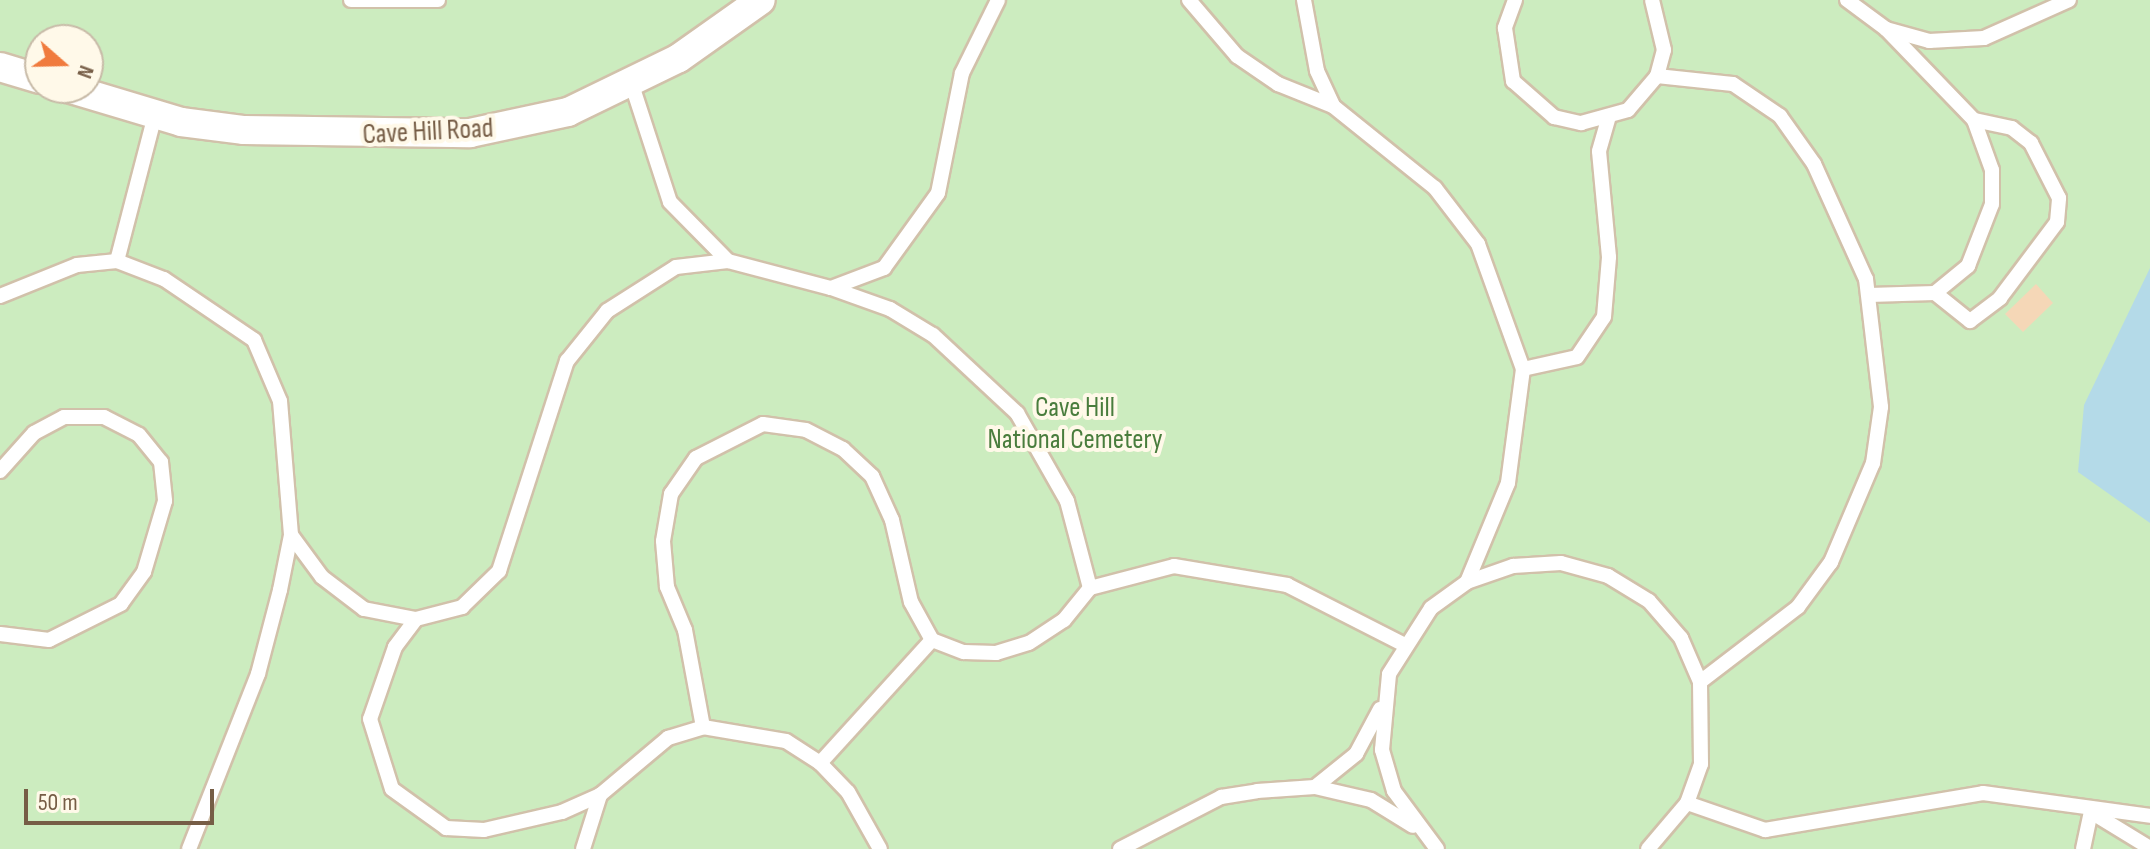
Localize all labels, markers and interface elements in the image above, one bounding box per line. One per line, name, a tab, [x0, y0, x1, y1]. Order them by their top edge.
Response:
north arrow	[24, 24, 104, 104]
text: N	[70, 62, 100, 82]
street label: Cave Hill Road	[362, 112, 494, 152]
park label: Cave Hill National Cemetery	[987, 391, 1163, 457]
scale bar	[28, 773, 218, 823]
text: 50 m	[38, 788, 78, 817]

